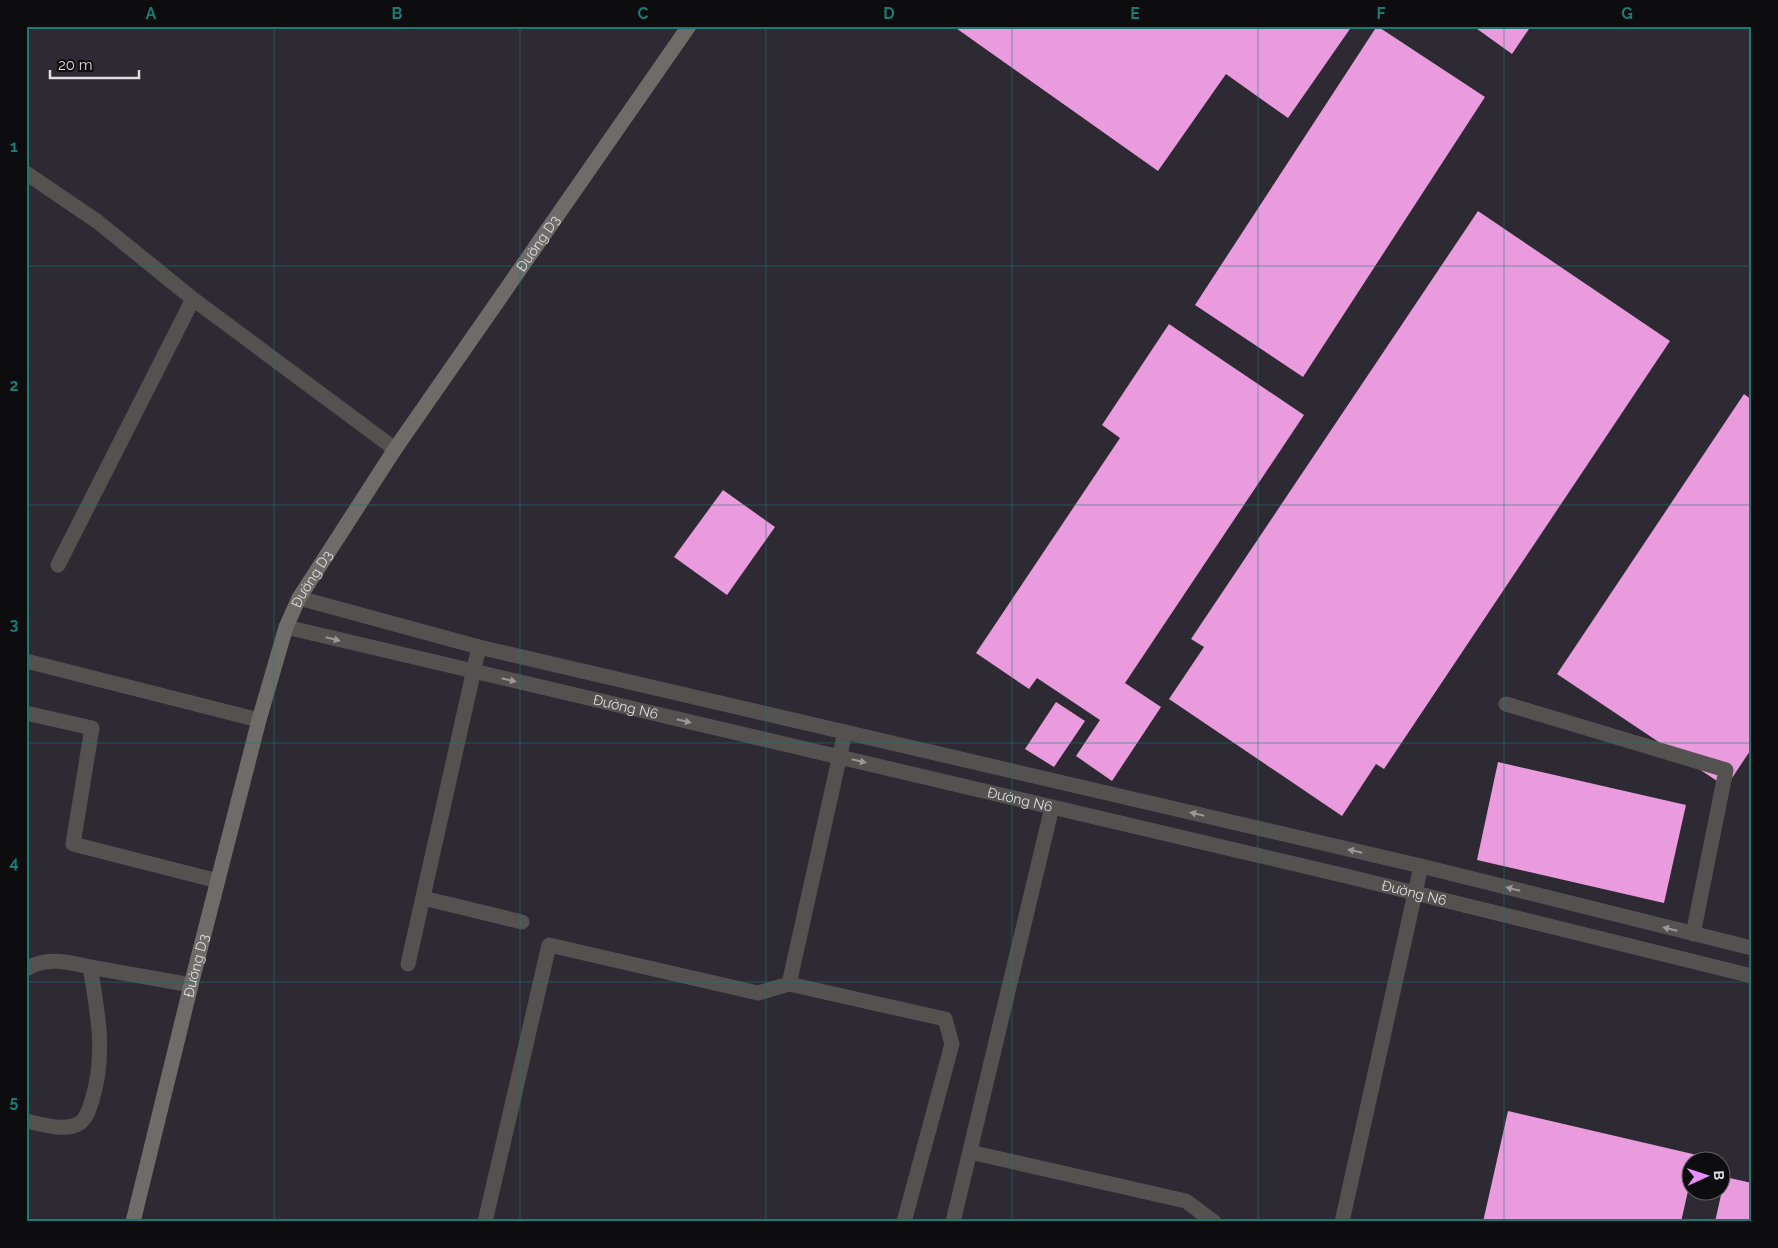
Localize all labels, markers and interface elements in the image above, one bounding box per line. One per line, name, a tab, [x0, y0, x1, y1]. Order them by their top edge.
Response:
text: A	[146, 4, 157, 23]
text: B	[392, 4, 403, 23]
text: C	[638, 4, 649, 23]
text: D	[883, 4, 895, 23]
text: E	[1130, 4, 1140, 23]
text: F	[1376, 4, 1386, 23]
text: G	[1621, 4, 1633, 23]
scale bar	[50, 48, 139, 80]
text: 20 m	[58, 56, 93, 74]
text: 1	[10, 137, 18, 156]
street label: Đường D3	[513, 212, 563, 274]
text: 2	[9, 376, 19, 395]
street label: Đường D3	[288, 547, 336, 610]
text: 3	[10, 615, 19, 634]
one-way arrow	[326, 635, 341, 643]
one-way arrow	[501, 676, 516, 684]
street label: Đường N6	[592, 691, 660, 722]
one-way arrow	[676, 717, 691, 725]
one-way arrow	[852, 757, 867, 765]
street label: Đường N6	[986, 784, 1054, 815]
one-way arrow	[1189, 810, 1204, 818]
one-way arrow	[1347, 847, 1362, 855]
text: 4	[9, 853, 19, 872]
street label: Đường N6	[1380, 877, 1448, 908]
one-way arrow	[1505, 885, 1520, 893]
one-way arrow	[1663, 924, 1678, 932]
street label: Đường D3	[180, 932, 212, 999]
text: 5	[10, 1092, 19, 1111]
north arrow	[1680, 1150, 1730, 1200]
text: B	[1711, 1170, 1727, 1181]

